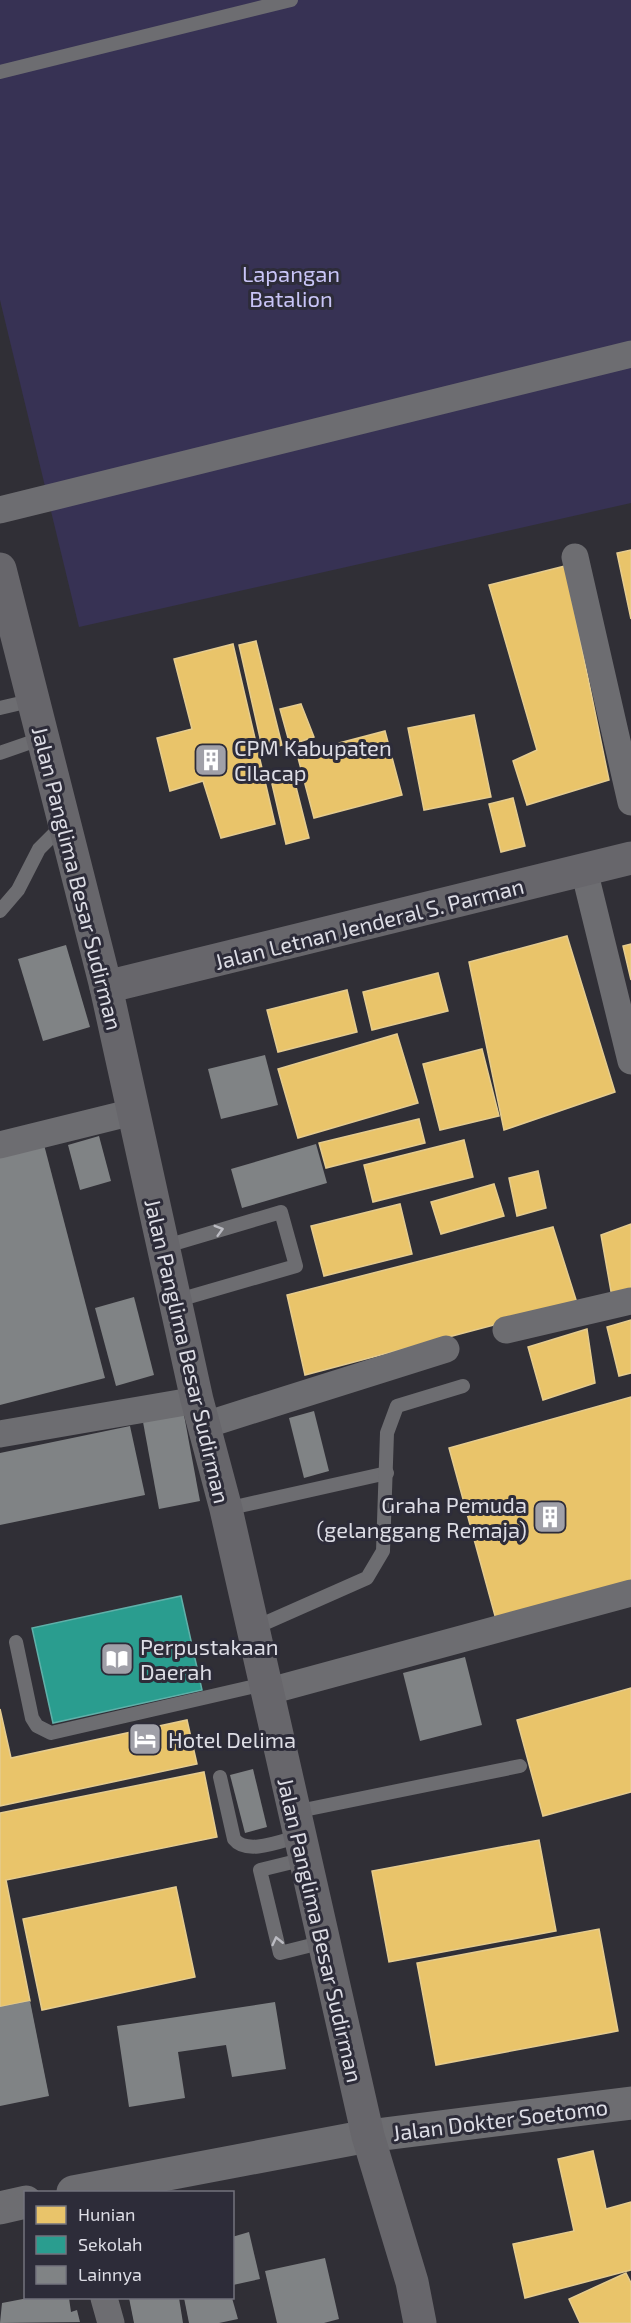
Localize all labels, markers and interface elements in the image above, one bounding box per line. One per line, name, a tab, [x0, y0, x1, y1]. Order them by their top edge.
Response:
park label: Lapangan Batalion	[242, 260, 340, 311]
street label: Jalan Panglima Besar Sudirman	[28, 723, 128, 1033]
place label: CPM Kabupaten CIlacap	[234, 734, 392, 785]
building icon: CPM Kabupaten CIlacap	[193, 742, 229, 778]
street label: Jalan Letnan Jenderal S. Parman	[212, 872, 526, 974]
street label: Jalan Panglima Besar Sudirman	[140, 1196, 236, 1506]
one-way arrow	[213, 1225, 224, 1237]
place label: Graha Pemuda (gelanggang Remaja)	[316, 1491, 527, 1543]
building icon: Graha Pemuda (gelanggang Remaja)	[532, 1499, 568, 1535]
place label: Perpustakaan Daerah	[140, 1633, 279, 1684]
library icon: Perpustakaan Daerah	[99, 1641, 135, 1677]
hotel icon: Hotel Delima	[127, 1721, 163, 1757]
place label: Hotel Delima	[168, 1726, 296, 1752]
street label: Jalan Panglima Besar Sudirman	[273, 1775, 369, 2085]
one-way arrow	[271, 1936, 284, 1946]
street label: Jalan Dokter Soetomo	[391, 2093, 609, 2145]
legend	[24, 2191, 234, 2299]
text: Hunian	[78, 2203, 136, 2225]
text: Sekolah	[78, 2233, 143, 2255]
text: Lainnya	[78, 2263, 142, 2285]

